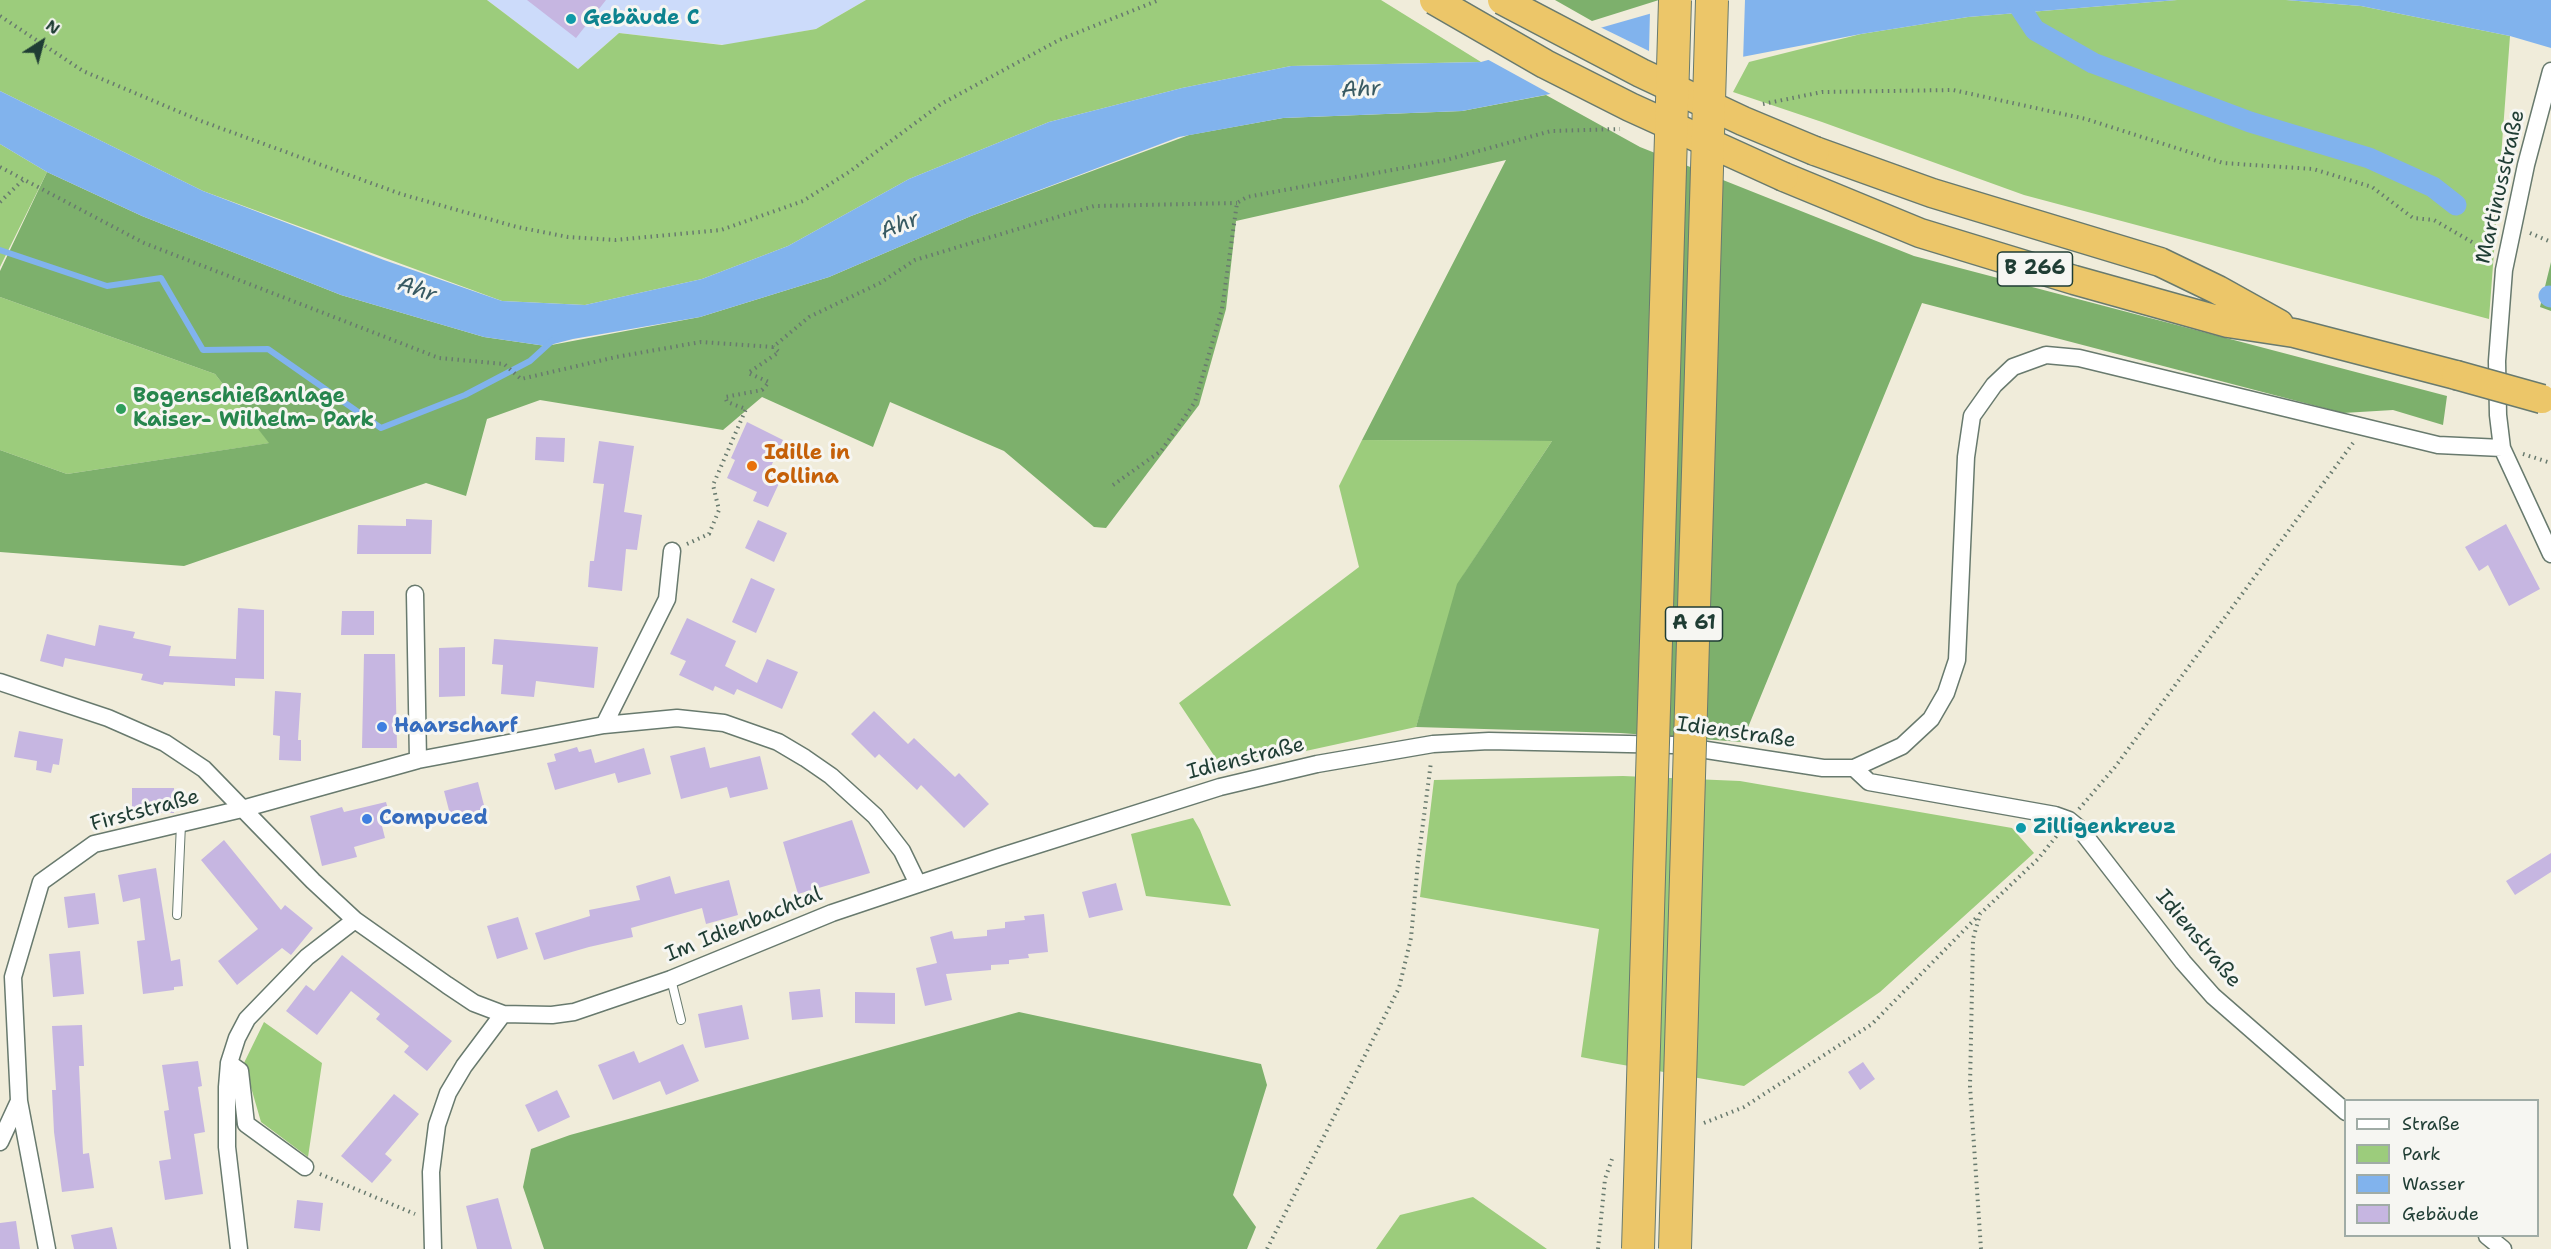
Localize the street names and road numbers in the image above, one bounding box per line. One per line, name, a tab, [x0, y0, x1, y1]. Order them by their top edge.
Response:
street label: Martinusstraße	[2471, 108, 2531, 266]
road number: B 266	[1998, 252, 2072, 286]
road number: A 61	[1666, 607, 1722, 641]
street label: Idienstraße	[1675, 712, 1797, 754]
street label: Idienstraße	[1185, 732, 1307, 786]
street label: Firststraße	[88, 784, 202, 838]
street label: Im Idienbachtal	[662, 882, 826, 968]
street label: Idienstraße	[2150, 885, 2246, 993]

